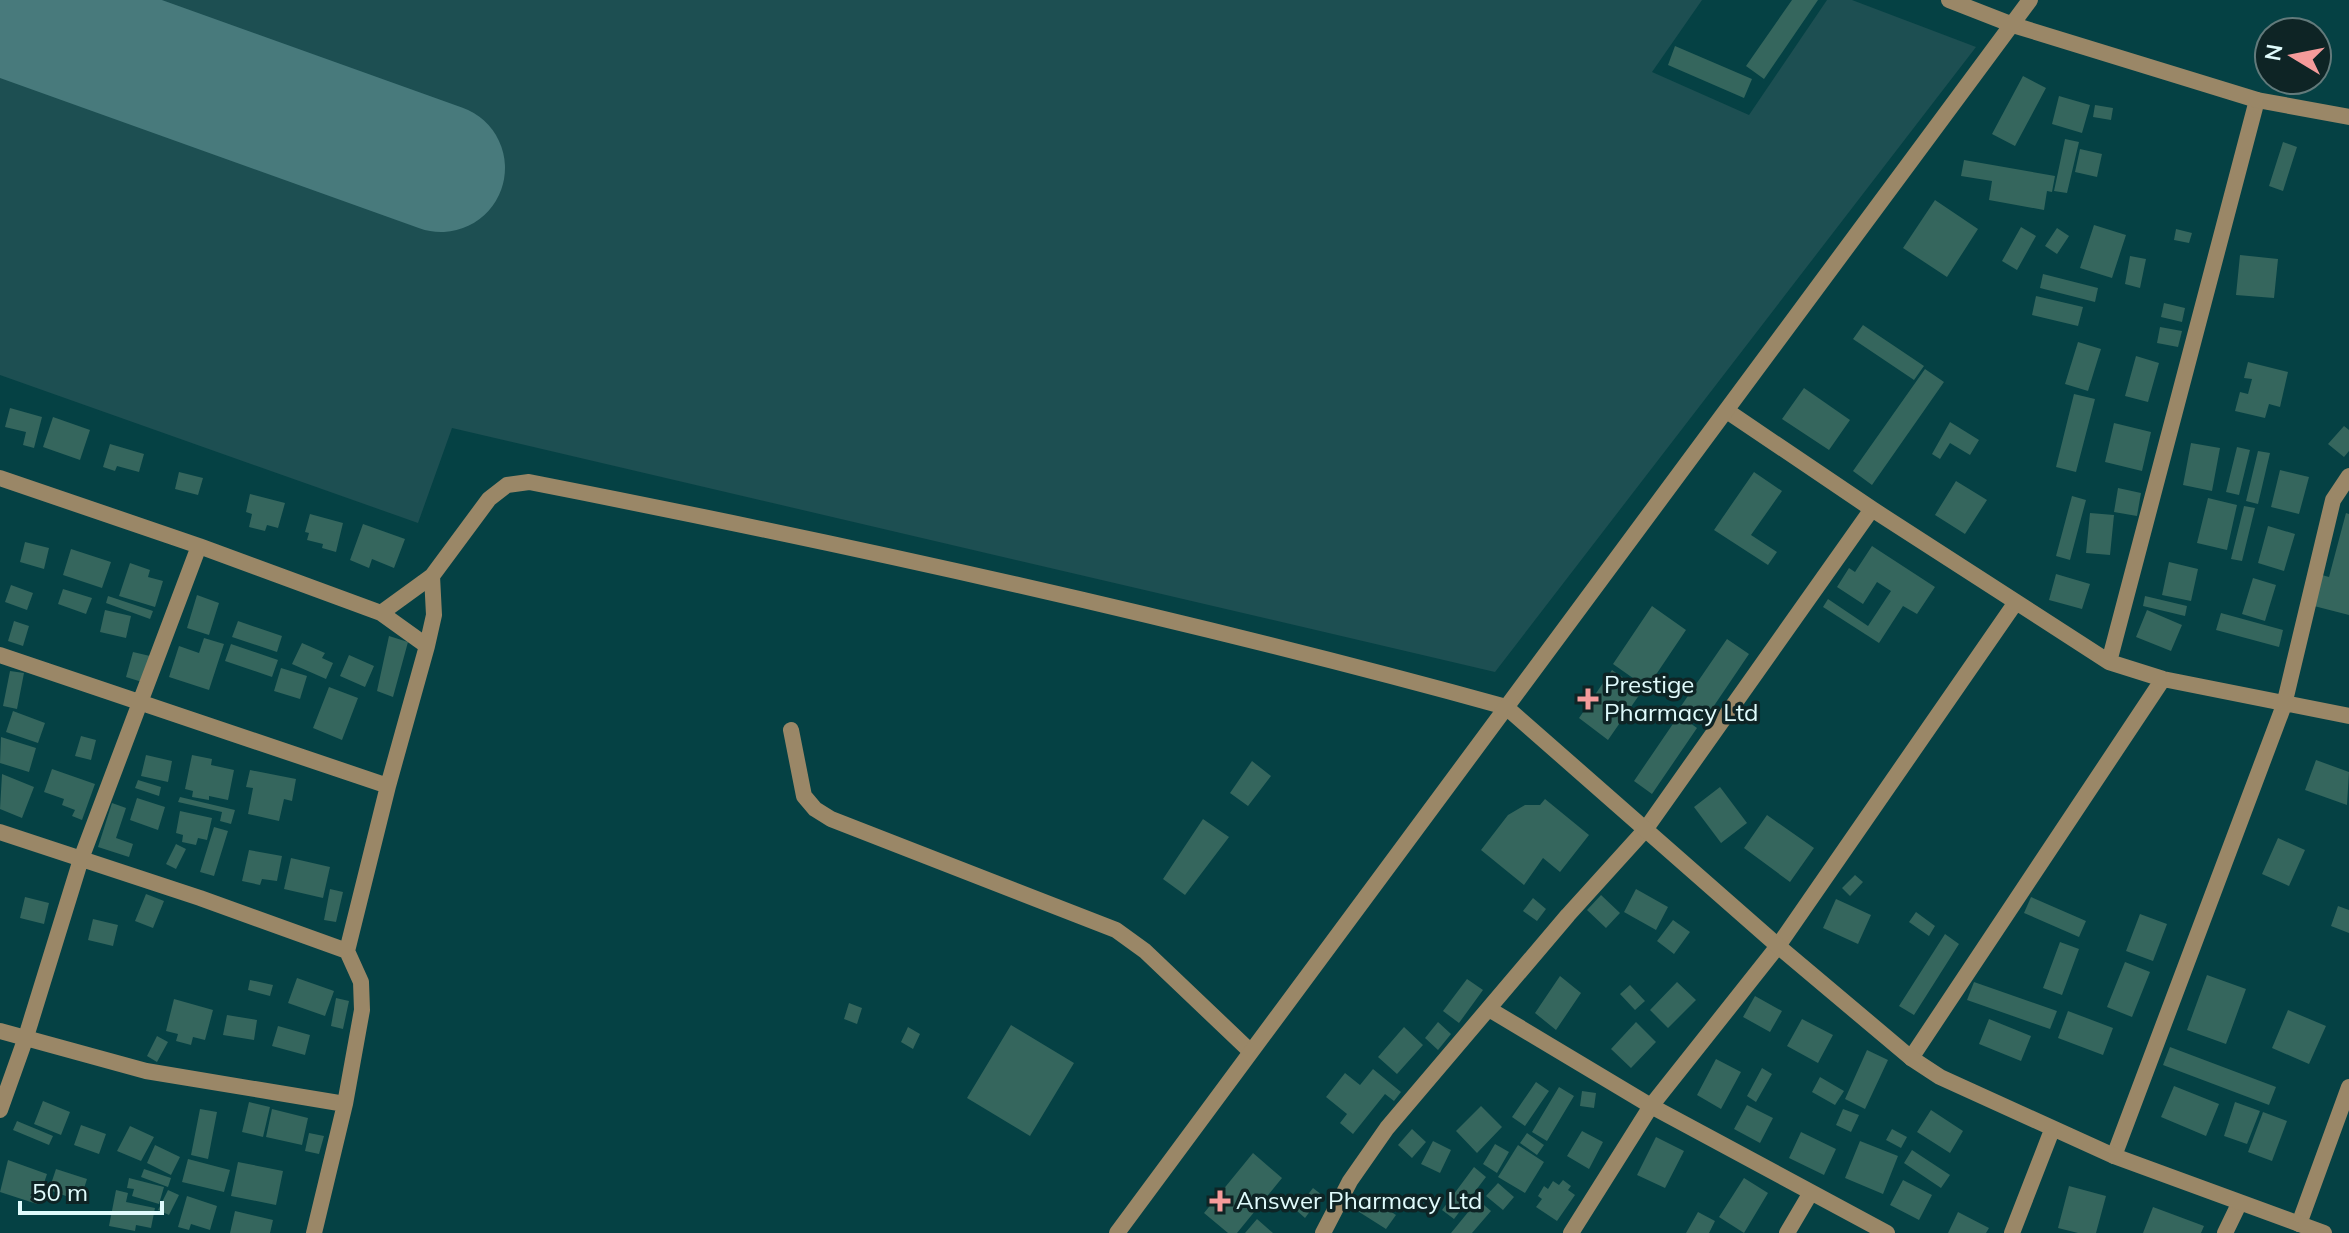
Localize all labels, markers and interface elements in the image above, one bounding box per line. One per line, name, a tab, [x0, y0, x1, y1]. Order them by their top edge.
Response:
north arrow	[2253, 16, 2333, 96]
text: N	[2258, 42, 2289, 63]
place label: Prestige Pharmacy Ltd	[1604, 669, 1758, 727]
marker: Prestige Pharmacy Ltd	[1579, 690, 1597, 708]
scale bar	[20, 1165, 162, 1215]
text: 50 m	[32, 1177, 88, 1207]
place label: Answer Pharmacy Ltd	[1236, 1185, 1483, 1215]
marker: Answer Pharmacy Ltd	[1211, 1192, 1229, 1210]

